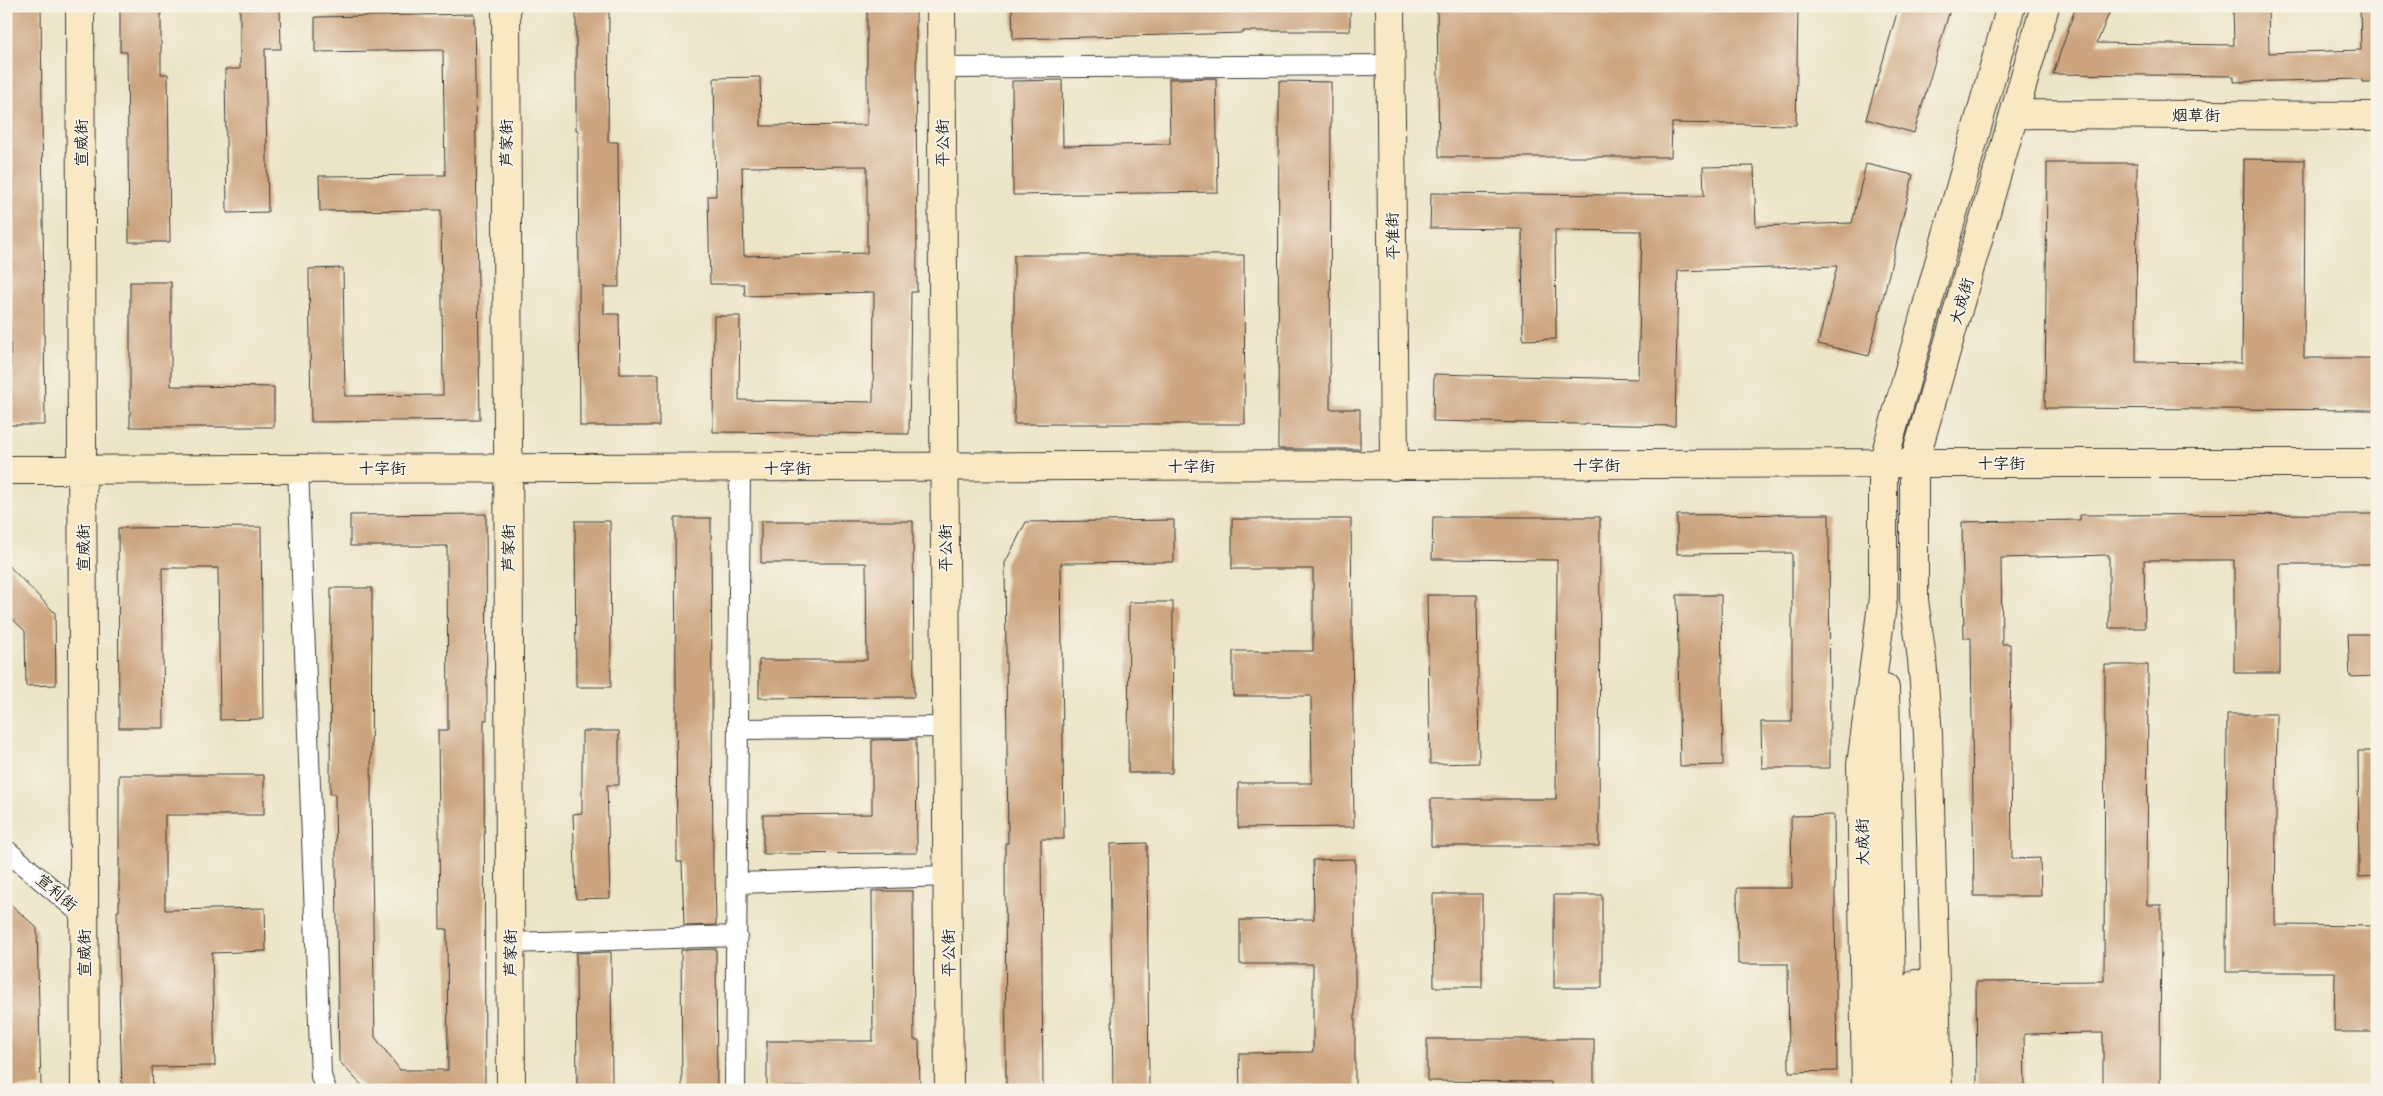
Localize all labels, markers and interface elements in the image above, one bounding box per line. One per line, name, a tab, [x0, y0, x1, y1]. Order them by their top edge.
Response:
street label: 烟草街	[2172, 107, 2220, 126]
street label: 宣威街	[73, 119, 92, 167]
street label: 芦家街	[498, 119, 517, 167]
street label: 平公街	[934, 119, 953, 167]
street label: 平准街	[1384, 212, 1403, 260]
street label: 大成街	[1947, 276, 1978, 327]
street label: 十字街	[1977, 455, 2025, 474]
street label: 十字街	[1572, 457, 1620, 476]
street label: 十字街	[1167, 458, 1215, 477]
street label: 十字街	[358, 460, 406, 479]
street label: 十字街	[763, 460, 811, 479]
street label: 宣威街	[75, 524, 94, 572]
street label: 芦家街	[500, 524, 519, 572]
street label: 平公街	[937, 524, 956, 572]
street label: 大成街	[1854, 818, 1873, 866]
street label: 宣利街	[32, 870, 81, 916]
street label: 宣威街	[76, 929, 95, 977]
street label: 芦家街	[502, 929, 521, 977]
street label: 平公街	[940, 929, 959, 977]

